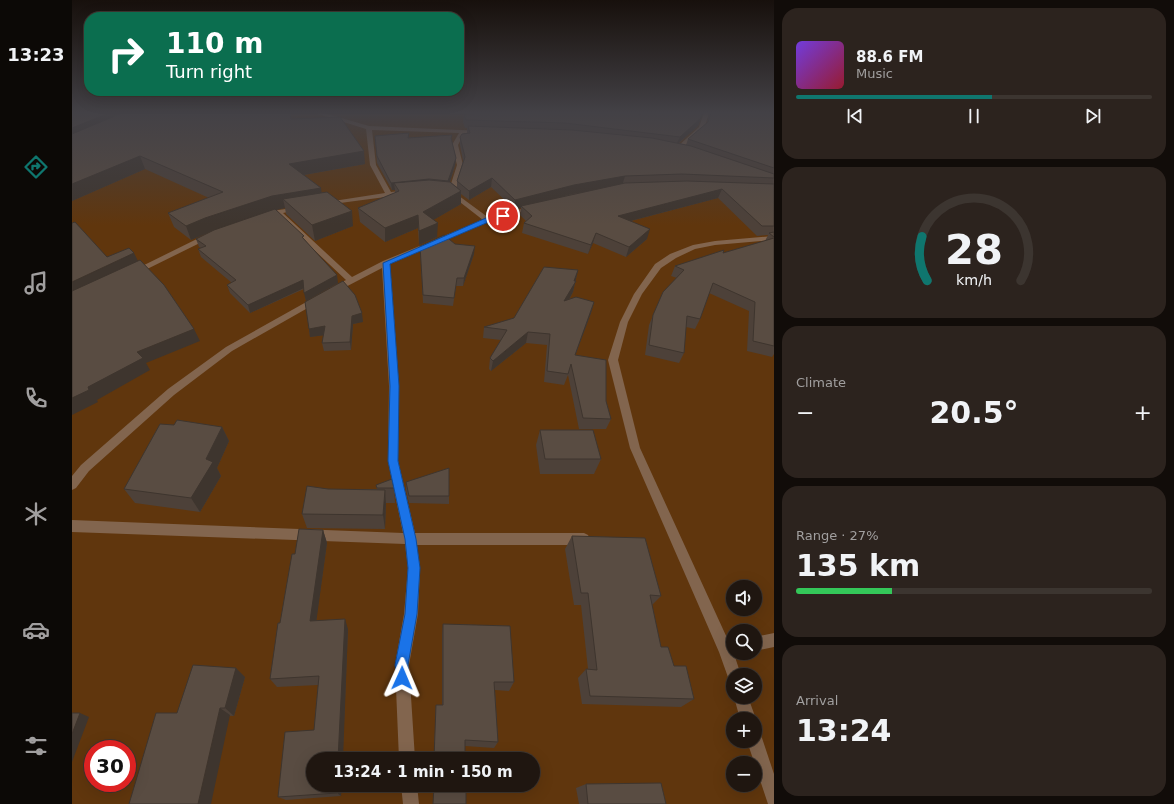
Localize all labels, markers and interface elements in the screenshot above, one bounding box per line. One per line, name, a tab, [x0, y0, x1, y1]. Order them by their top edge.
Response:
text: 110 m	[166, 27, 263, 60]
icon: right	[100, 28, 152, 80]
text: 13:23	[7, 44, 65, 65]
text: 88.6 FM	[856, 48, 923, 66]
text: Turn right	[166, 61, 252, 82]
text: Music	[856, 66, 893, 81]
icon: previous	[844, 105, 866, 127]
icon: pause	[963, 105, 985, 127]
icon: next	[1082, 105, 1104, 127]
icon: directions	[22, 153, 50, 181]
pin	[486, 199, 520, 233]
icon: arrive	[492, 205, 514, 227]
text: 28	[945, 225, 1003, 274]
icon: music	[22, 269, 50, 297]
text: km/h	[956, 271, 992, 287]
text: Climate	[796, 375, 846, 390]
icon: phone	[22, 384, 50, 412]
text: 20.5°	[929, 395, 1019, 430]
text: −	[796, 400, 814, 425]
text: +	[1134, 400, 1152, 425]
icon: climate	[22, 500, 50, 528]
text: Range · 27%	[796, 528, 879, 543]
text: 135 km	[796, 548, 920, 583]
map controls	[726, 580, 762, 792]
button: sound	[726, 580, 762, 616]
icon: car	[22, 616, 50, 644]
button: search	[726, 624, 762, 660]
position arrow	[381, 657, 423, 699]
button: layers	[726, 668, 762, 704]
text: Arrival	[796, 693, 838, 708]
button: +	[726, 712, 762, 748]
text: 13:24	[796, 713, 892, 748]
icon: filters	[22, 732, 50, 760]
speed limit sign: 30	[84, 740, 136, 792]
button: −	[726, 756, 762, 792]
text: 13:24 · 1 min · 150 m	[333, 763, 513, 781]

